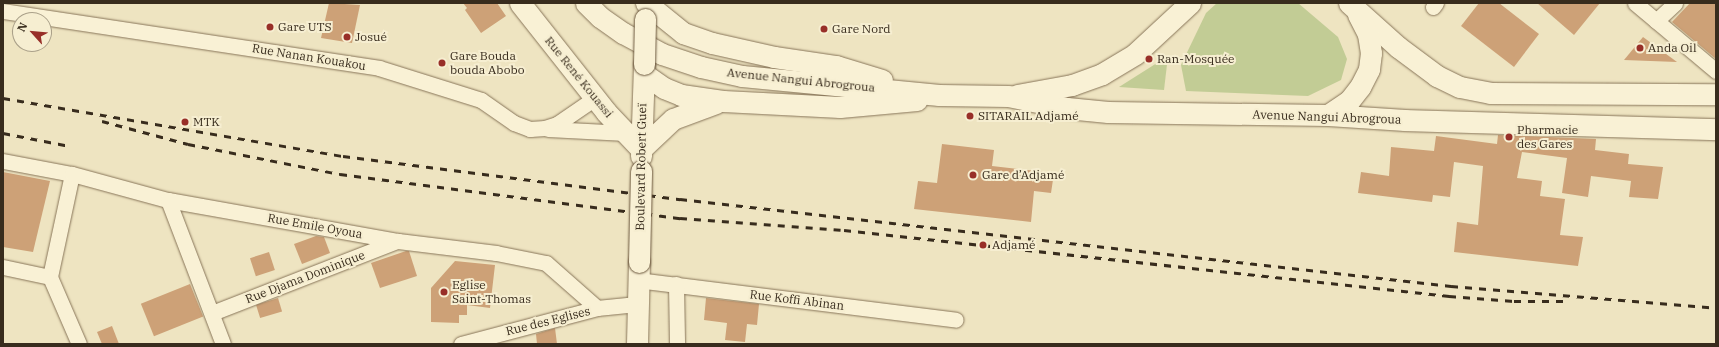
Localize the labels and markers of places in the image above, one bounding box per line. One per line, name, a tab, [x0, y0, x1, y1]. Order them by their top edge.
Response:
place label: Gare UTS	[278, 20, 331, 34]
marker: Gare UTS	[265, 22, 275, 32]
place label: Gare Nord	[832, 22, 891, 36]
marker: Gare Nord	[819, 24, 829, 34]
place label: Josué	[355, 30, 387, 44]
marker: Josué	[342, 32, 352, 42]
place label: Anda Oil	[1648, 41, 1697, 55]
marker: Anda Oil	[1635, 43, 1645, 53]
place label: Gare Bouda bouda Abobo	[450, 49, 524, 77]
place label: Ran-Mosquée	[1157, 52, 1235, 66]
marker: Ran-Mosquée	[1144, 54, 1154, 64]
marker: Gare Bouda bouda Abobo	[437, 58, 447, 68]
place label: SITARAIL Adjamé	[978, 109, 1079, 123]
marker: SITARAIL Adjamé	[965, 111, 975, 121]
place label: MTK	[193, 115, 220, 129]
marker: MTK	[180, 117, 190, 127]
place label: Pharmacie des Gares	[1517, 123, 1578, 151]
marker: Pharmacie des Gares	[1504, 132, 1514, 142]
place label: Gare d’Adjamé	[982, 168, 1064, 182]
marker: Gare d’Adjamé	[967, 169, 979, 181]
place label: Adjamé	[992, 238, 1036, 252]
marker: Adjamé	[977, 239, 989, 251]
place label: Eglise Saint-Thomas	[452, 278, 531, 306]
marker: Eglise Saint-Thomas	[439, 287, 449, 297]

